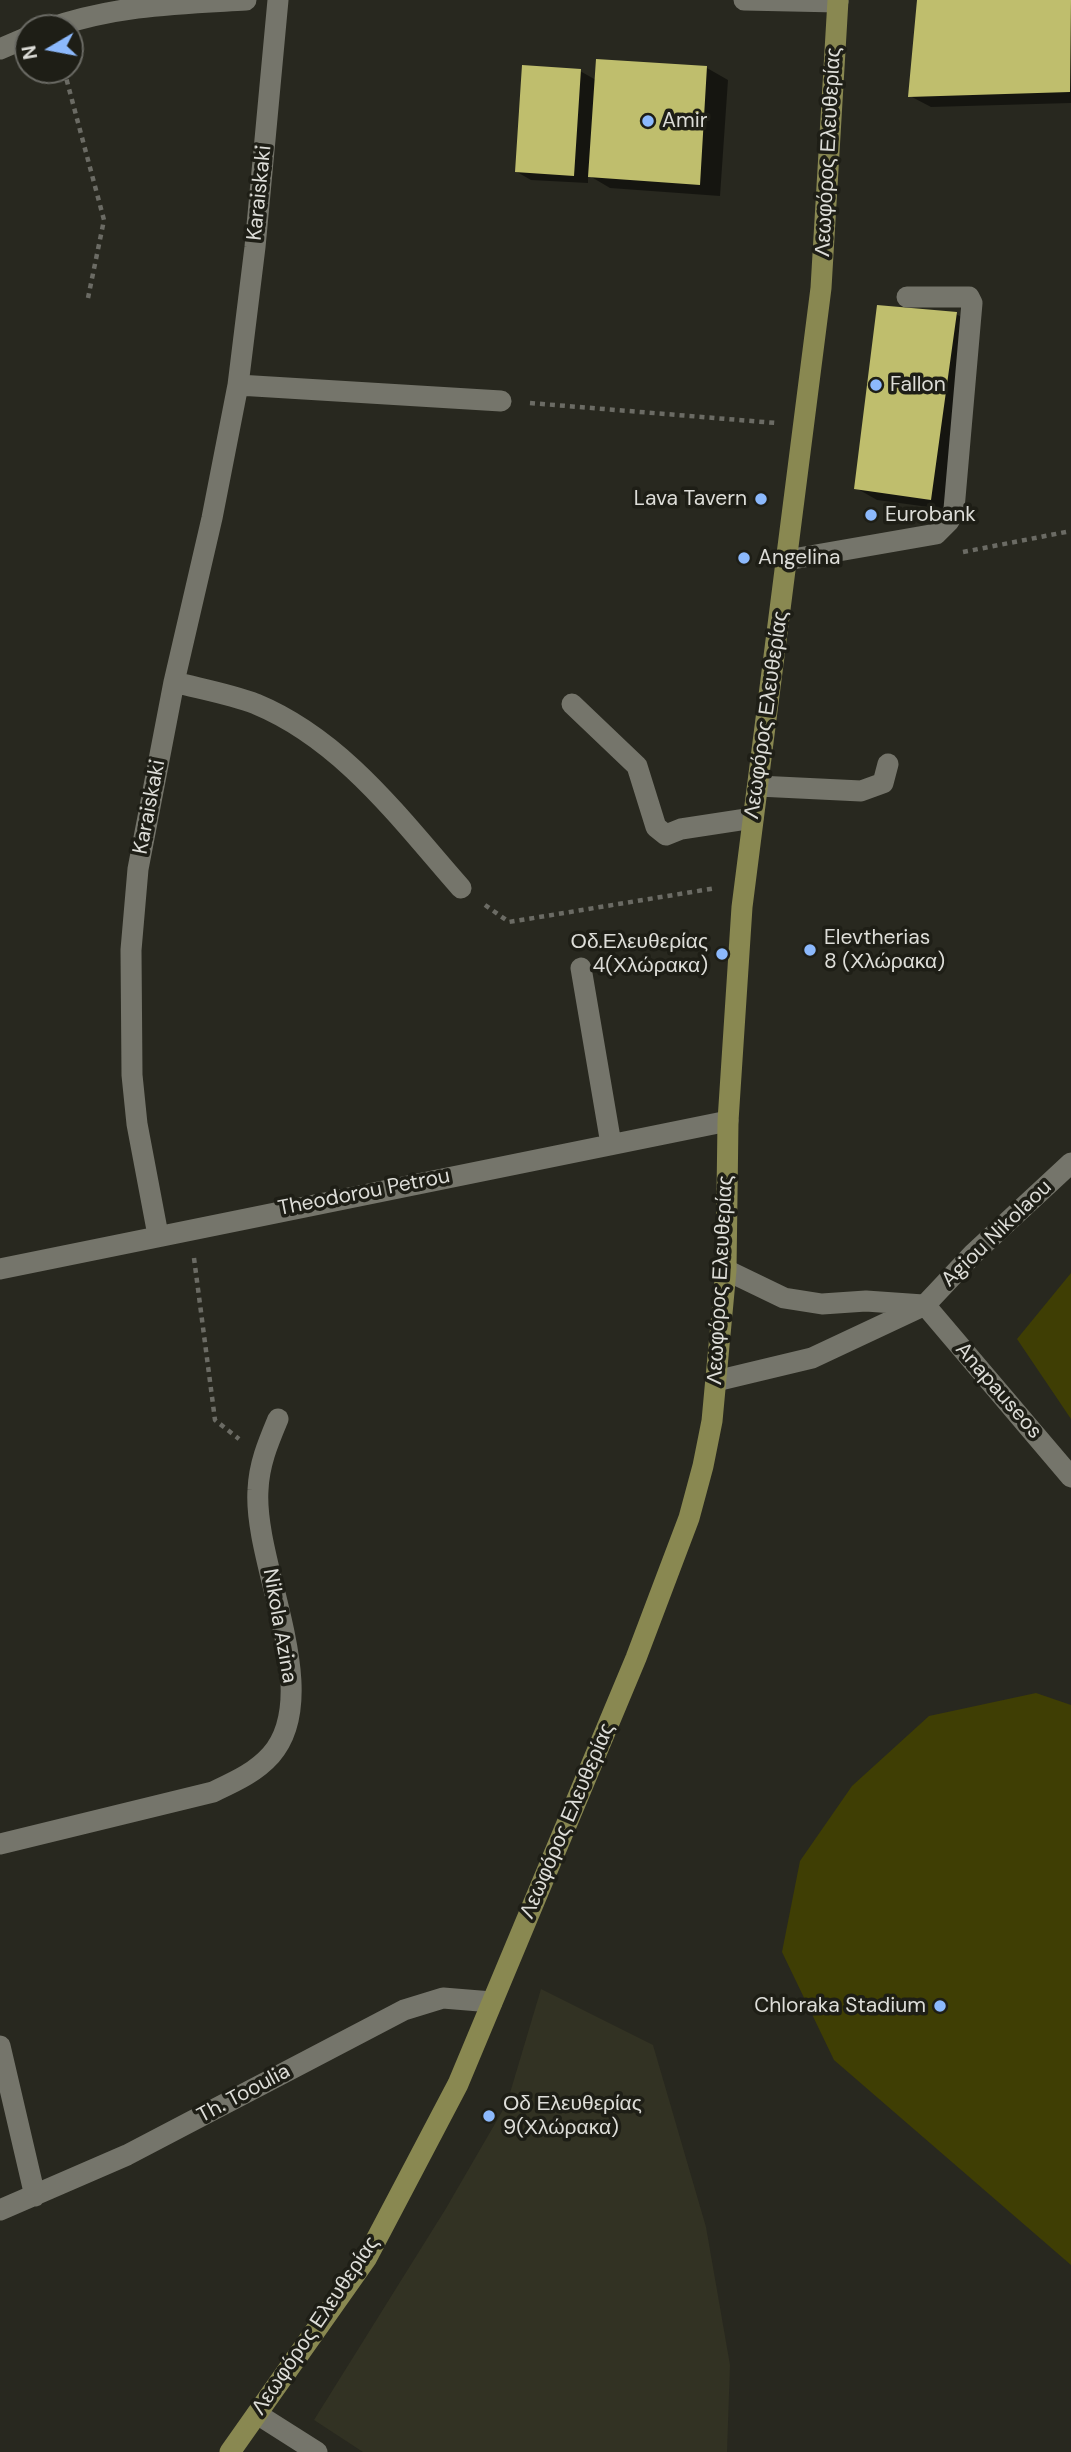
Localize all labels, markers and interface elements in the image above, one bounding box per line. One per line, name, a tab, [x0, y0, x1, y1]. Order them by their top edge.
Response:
north arrow	[14, 14, 84, 84]
text: N	[16, 43, 43, 61]
street label: Λεωφόρος Ελευθερίας	[811, 47, 847, 257]
place label: Amir	[662, 108, 707, 134]
marker: Amir	[640, 113, 656, 129]
street label: Karaiskaki	[242, 144, 278, 242]
place label: Fallon	[890, 372, 946, 398]
marker: Fallon	[868, 377, 884, 393]
place label: Lava Tavern	[634, 486, 747, 512]
marker: Lava Tavern	[753, 491, 769, 507]
place label: Eurobank	[885, 502, 976, 528]
marker: Eurobank	[863, 507, 879, 523]
place label: Angelina	[758, 545, 840, 571]
marker: Angelina	[736, 550, 752, 566]
street label: Λεωφόρος Ελευθερίας	[740, 609, 794, 821]
street label: Karaiskaki	[129, 758, 171, 856]
place label: Elevtherias 8 (Χλώρακα)	[824, 925, 945, 975]
place label: Οδ.Ελευθερίας 4(Χλώρακα)	[571, 929, 708, 979]
marker: Elevtherias 8 (Χλώρακα)	[802, 942, 818, 958]
marker: Οδ.Ελευθερίας 4(Χλώρακα)	[714, 946, 730, 962]
street label: Theodorou Petrou	[276, 1164, 452, 1222]
street label: Λεωφόρος Ελευθερίας	[703, 1175, 739, 1385]
street label: Agiou Nikolaou	[937, 1175, 1057, 1293]
street label: Anapauseos	[949, 1338, 1047, 1444]
street label: Nikola Azina	[257, 1567, 301, 1685]
street label: Λεωφόρος Ελευθερίας	[515, 1720, 621, 1922]
place label: Chloraka Stadium	[754, 1993, 926, 2019]
marker: Chloraka Stadium	[932, 1998, 948, 2014]
street label: Th. Tooulia	[193, 2059, 295, 2129]
place label: Οδ Ελευθερίας 9(Χλώρακα)	[503, 2091, 642, 2141]
marker: Οδ Ελευθερίας 9(Χλώρακα)	[481, 2108, 497, 2124]
street label: Λεωφόρος Ελευθερίας	[247, 2232, 385, 2420]

